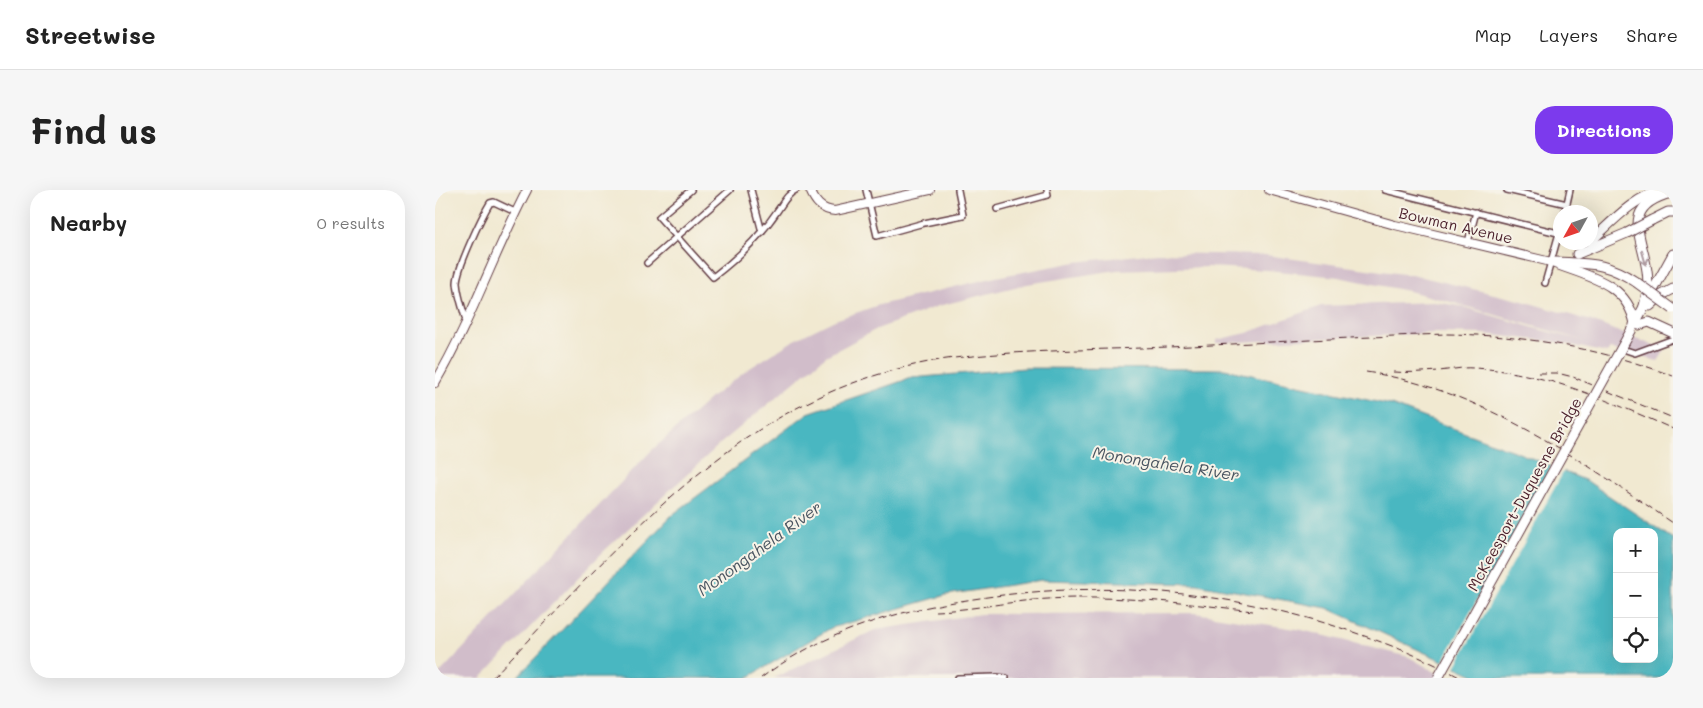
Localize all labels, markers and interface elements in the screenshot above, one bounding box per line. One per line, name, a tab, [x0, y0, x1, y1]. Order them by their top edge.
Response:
text: Streetwise	[25, 19, 155, 50]
text: Map	[1475, 23, 1511, 47]
text: Layers	[1539, 23, 1598, 47]
text: Share	[1626, 23, 1678, 47]
button: Directions	[1535, 106, 1673, 154]
text: Find us	[30, 107, 157, 153]
street label: Bowman Avenue	[1397, 202, 1515, 248]
north arrow	[1553, 205, 1598, 250]
text: Nearby	[50, 209, 127, 236]
text: 0 results	[317, 212, 385, 233]
one-way arrow	[1639, 249, 1649, 265]
street label: McKeesport-Duquesne Bridge	[1462, 394, 1586, 594]
water label: Monongahela River	[1091, 441, 1241, 485]
water label: Monongahela River	[693, 496, 825, 600]
map controls	[1613, 528, 1658, 663]
button: +	[1613, 528, 1658, 573]
button: −	[1613, 573, 1658, 618]
button: locate	[1613, 618, 1658, 663]

